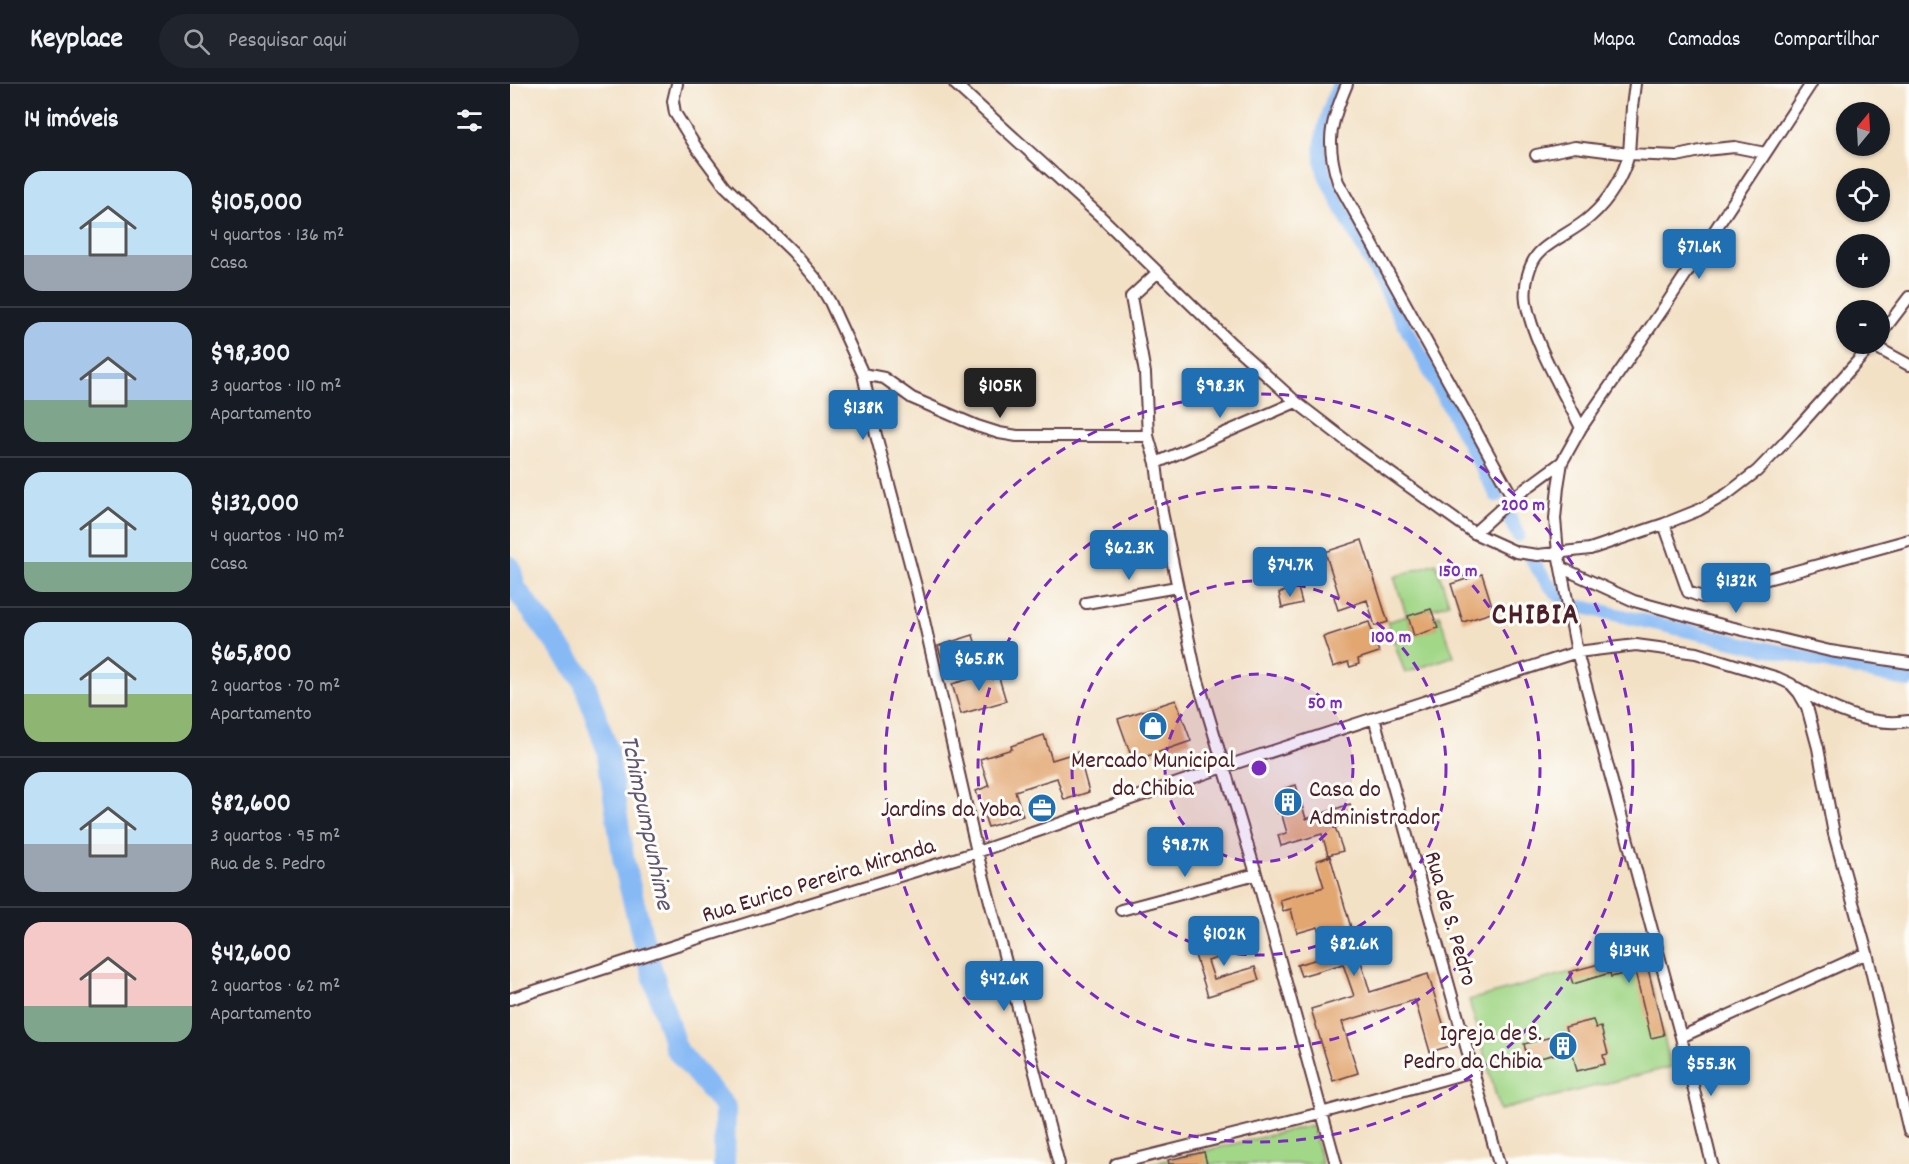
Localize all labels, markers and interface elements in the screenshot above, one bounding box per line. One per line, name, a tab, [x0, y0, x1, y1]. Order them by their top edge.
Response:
search box	[159, 14, 579, 68]
text: Keyplace	[30, 21, 123, 61]
icon: search	[180, 25, 213, 58]
text: Pesquisar aqui	[228, 26, 347, 57]
text: Mapa	[1593, 26, 1635, 56]
text: Camadas	[1668, 26, 1741, 56]
text: Compartilhar	[1774, 26, 1879, 56]
text: 14 imóveis	[24, 102, 119, 139]
north arrow	[1836, 102, 1890, 156]
map controls	[1836, 102, 1890, 354]
icon: filters	[453, 104, 486, 137]
button: locate	[1836, 168, 1890, 222]
text: $105,000	[210, 185, 303, 222]
icon: home	[72, 195, 144, 267]
text: 4 quartos · 136 m²	[210, 222, 344, 250]
pin: $71.6K	[1650, 229, 1748, 280]
text: $71.6K	[1677, 234, 1721, 262]
button: +	[1836, 234, 1890, 288]
text: Casa	[210, 250, 247, 278]
button: −	[1836, 300, 1890, 354]
text: $98,300	[210, 336, 290, 373]
icon: home	[72, 346, 144, 418]
pin: $105K	[958, 368, 1042, 419]
pin: $98.3K	[1171, 368, 1269, 419]
text: 3 quartos · 110 m²	[210, 373, 341, 401]
text: $105K	[978, 373, 1022, 401]
text: $98.3K	[1196, 373, 1244, 401]
pin: $138K	[821, 390, 905, 441]
text: $138K	[843, 395, 883, 423]
text: Apartamento	[210, 401, 312, 429]
text: $132,000	[210, 486, 299, 523]
text: 200 m	[1501, 494, 1545, 519]
icon: home	[72, 496, 144, 568]
text: 4 quartos · 140 m²	[210, 523, 345, 551]
pin: $62.3K	[1080, 530, 1178, 581]
text: $62.3K	[1104, 535, 1154, 563]
pin: $74.7K	[1241, 547, 1339, 598]
text: Casa	[210, 551, 247, 579]
text: $74.7K	[1267, 552, 1313, 580]
text: 150 m	[1439, 560, 1477, 585]
pin: $132K	[1694, 563, 1778, 614]
text: $132K	[1715, 568, 1757, 596]
district label: CHIBIA	[1492, 596, 1580, 639]
text: 100 m	[1371, 626, 1411, 651]
text: $65,800	[210, 636, 292, 673]
pin: $65.8K	[930, 641, 1028, 692]
icon: home	[72, 646, 144, 718]
text: $65.8K	[954, 646, 1004, 674]
text: 2 quartos · 70 m²	[210, 673, 340, 701]
text: 50 m	[1308, 692, 1342, 717]
text: Apartamento	[210, 701, 312, 729]
shop icon: Mercado Municipal da Chibia	[1137, 710, 1169, 742]
water label: Tchimpumpunhime	[609, 732, 682, 915]
place label: Mercado Municipal da Chibia	[1071, 745, 1235, 807]
centre of rings	[1249, 758, 1269, 778]
place label: Casa do Administrador	[1309, 774, 1440, 836]
text: $82,600	[210, 786, 291, 823]
building icon: Casa do Administrador	[1272, 786, 1304, 818]
office icon: Jardins da Yoba	[1026, 792, 1058, 824]
place label: Jardins da Yoba	[881, 794, 1022, 828]
icon: home	[72, 796, 144, 868]
text: 3 quartos · 95 m²	[210, 823, 340, 851]
pin: $98.7K	[1136, 827, 1234, 878]
street label: Rua Eurico Pereira Miranda	[698, 830, 940, 934]
text: $98.7K	[1161, 832, 1209, 860]
street label: Rua de S. Pedro	[1414, 848, 1485, 990]
text: Rua de S. Pedro	[210, 851, 325, 879]
pin: $102K	[1182, 916, 1266, 967]
text: $102K	[1202, 921, 1246, 949]
pin: $82.6K	[1305, 926, 1403, 977]
text: $82.6K	[1329, 931, 1379, 959]
pin: $134K	[1587, 933, 1671, 984]
text: $42,600	[210, 936, 291, 973]
text: $134K	[1609, 938, 1649, 966]
icon: home	[72, 946, 144, 1018]
pin: $42.6K	[955, 961, 1053, 1012]
text: $42.6K	[979, 966, 1029, 994]
text: 2 quartos · 62 m²	[210, 973, 340, 1001]
text: Apartamento	[210, 1001, 312, 1029]
place label: Igreja de S. Pedro da Chibia	[1403, 1018, 1543, 1080]
building icon: Igreja de S. Pedro da Chibia	[1547, 1030, 1579, 1062]
pin: $55.3K	[1662, 1046, 1760, 1097]
text: $55.3K	[1686, 1051, 1736, 1079]

